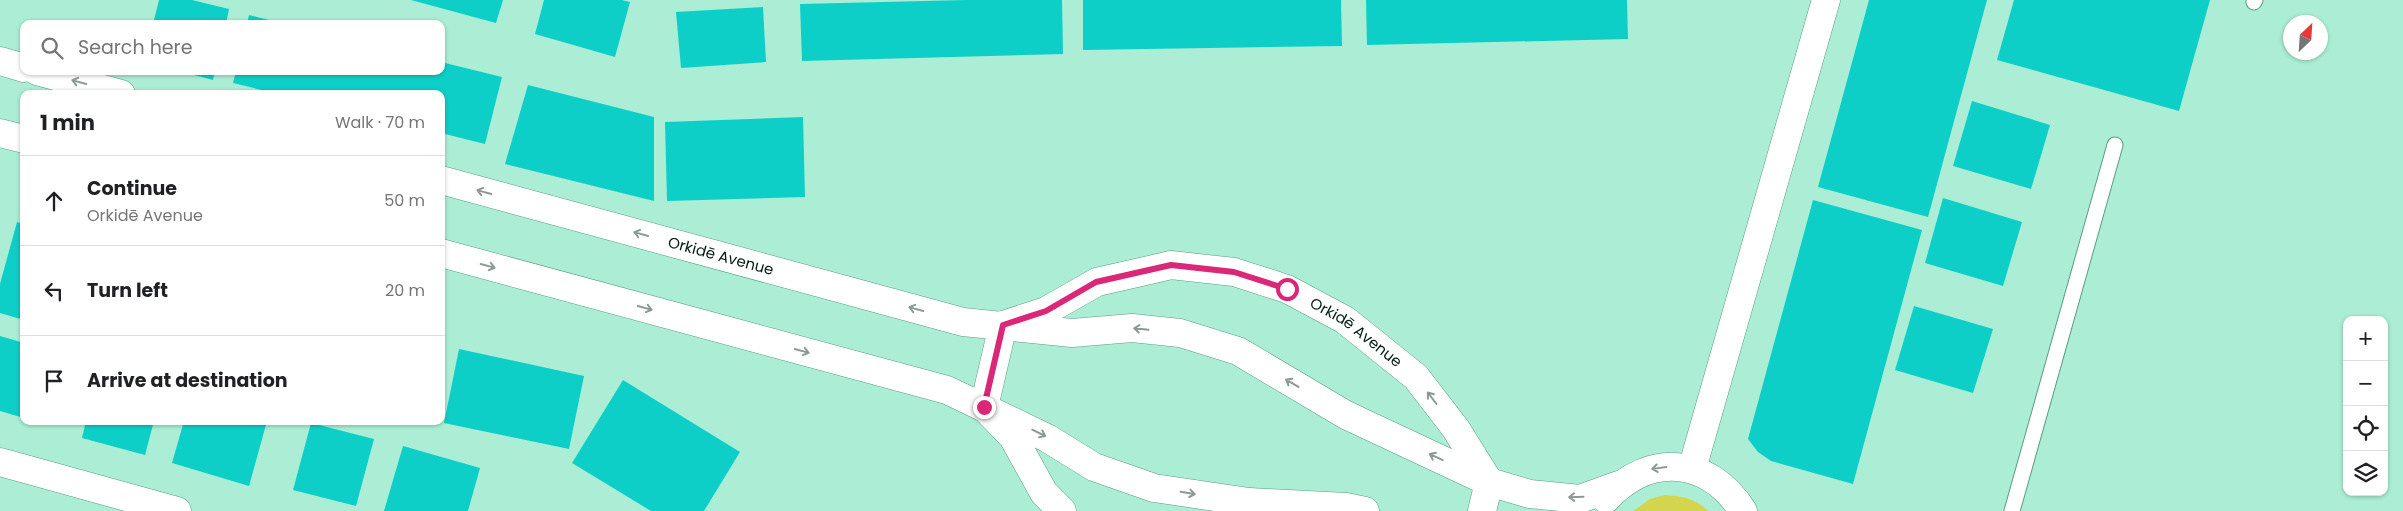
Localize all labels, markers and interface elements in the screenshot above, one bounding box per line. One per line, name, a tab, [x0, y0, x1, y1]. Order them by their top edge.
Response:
north arrow	[2283, 15, 2328, 60]
search box	[20, 20, 445, 75]
icon: search	[38, 34, 66, 62]
text: Search here	[78, 34, 192, 61]
one-way arrow	[71, 77, 87, 87]
text: 1 min	[40, 108, 95, 137]
text: Walk · 70 m	[335, 111, 425, 134]
text: Continue	[87, 175, 177, 202]
icon: ahead	[40, 187, 68, 215]
one-way arrow	[477, 187, 493, 196]
text: 50 m	[384, 189, 425, 212]
text: Orkidē Avenue	[87, 204, 203, 227]
one-way arrow	[634, 229, 650, 239]
street label: Orkidē Avenue	[666, 231, 776, 280]
one-way arrow	[480, 261, 496, 271]
icon: left	[40, 277, 68, 305]
text: Turn left	[87, 277, 168, 304]
route start	[1276, 278, 1299, 301]
text: 20 m	[385, 279, 425, 302]
street label: Orkidē Avenue	[1306, 292, 1407, 372]
one-way arrow	[637, 304, 653, 314]
one-way arrow	[909, 304, 925, 313]
map controls	[2343, 316, 2388, 496]
button: +	[2343, 316, 2388, 361]
one-way arrow	[1134, 324, 1150, 334]
one-way arrow	[793, 347, 809, 356]
button: −	[2343, 361, 2388, 406]
icon: arrive	[40, 367, 68, 395]
text: Arrive at destination	[87, 367, 288, 394]
one-way arrow	[1285, 378, 1299, 388]
one-way arrow	[1427, 391, 1437, 405]
route end	[973, 396, 996, 419]
button: locate	[2343, 406, 2388, 451]
one-way arrow	[1031, 429, 1046, 439]
button: layers	[2343, 451, 2388, 496]
one-way arrow	[1429, 452, 1444, 462]
one-way arrow	[1651, 463, 1667, 473]
one-way arrow	[1180, 488, 1196, 498]
one-way arrow	[1568, 493, 1584, 502]

